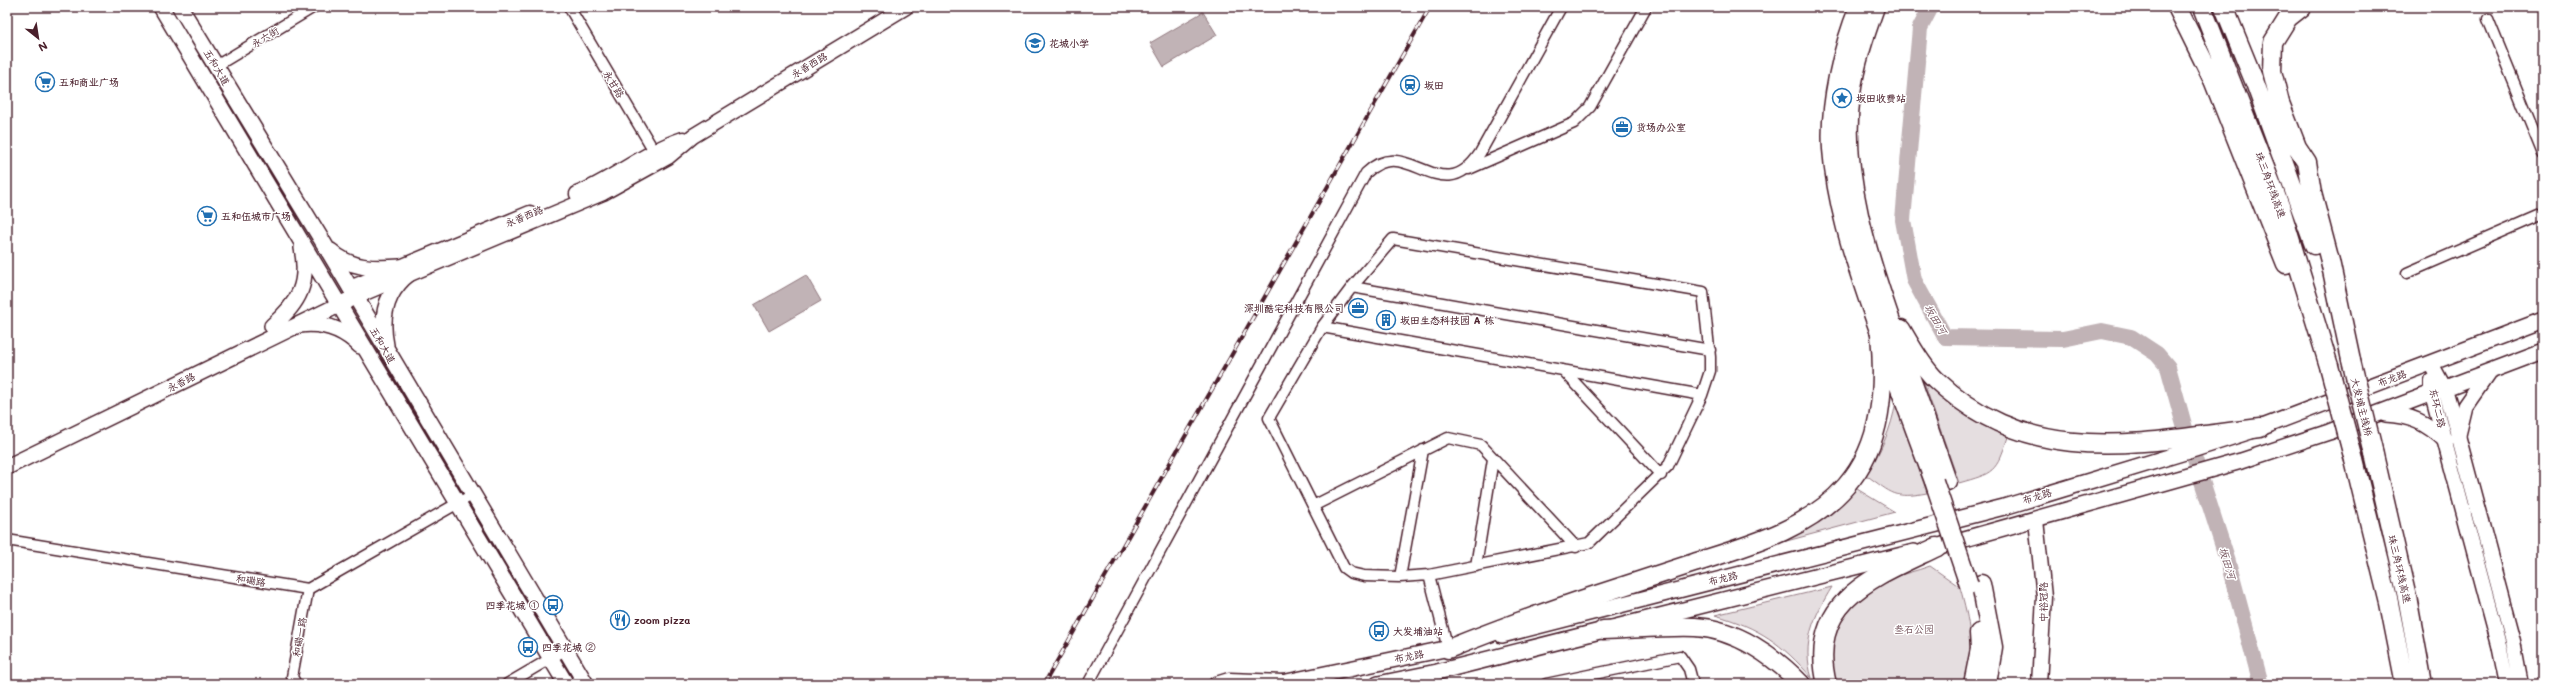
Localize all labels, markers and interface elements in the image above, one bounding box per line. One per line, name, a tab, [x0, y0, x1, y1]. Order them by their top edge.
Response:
north arrow	[18, 18, 58, 58]
street label: 永六街	[249, 23, 281, 51]
school or university icon: 花城小学	[1024, 32, 1046, 54]
place label: 花城小学	[1049, 36, 1089, 50]
text: N	[36, 39, 51, 56]
street label: 五和大道	[201, 46, 233, 88]
street label: 永香西路	[788, 49, 830, 81]
street label: 永甘路	[600, 68, 628, 100]
supermarket icon: 五和商业广场	[34, 71, 56, 93]
station icon: 坂田	[1399, 74, 1421, 96]
place label: 五和商业广场	[59, 75, 119, 89]
place label: 坂田	[1424, 78, 1444, 92]
place icon: 坂田收费站	[1831, 87, 1853, 109]
place label: 坂田收费站	[1856, 91, 1906, 105]
office icon: 货场办公室	[1611, 116, 1633, 138]
place label: 货场办公室	[1636, 120, 1686, 134]
street label: 珠三角环线高速	[2252, 150, 2290, 220]
street label: 永香西路	[503, 202, 545, 230]
supermarket icon: 五和伍城市广场	[196, 205, 218, 227]
place label: 五和伍城市广场	[221, 209, 291, 223]
office icon: 深圳酷宅科技有限公司	[1347, 297, 1369, 319]
place label: 深圳酷宅科技有限公司	[1244, 301, 1344, 315]
water label: 坂田河	[1921, 301, 1952, 339]
building icon: 坂田生态科技园 A 栋	[1375, 309, 1397, 331]
place label: 坂田生态科技园 A 栋	[1400, 313, 1494, 327]
street label: 五和大道	[367, 324, 399, 366]
street label: 布龙路	[2375, 366, 2409, 390]
street label: 永香路	[164, 369, 198, 395]
street label: 大发埔主线桥	[2348, 376, 2376, 438]
street label: 东环二路	[2427, 387, 2449, 429]
street label: 布龙路	[2021, 485, 2053, 507]
street label: 珠三角环线高速	[2385, 533, 2415, 605]
water label: 坂田河	[2216, 545, 2241, 583]
street label: 布龙路	[1707, 568, 1739, 588]
street label: 和磡路	[235, 571, 267, 589]
street label: 中裕冠路	[2036, 582, 2050, 622]
bus stop icon: 四季花城 ①	[542, 594, 564, 616]
place label: 四季花城 ①	[485, 598, 539, 612]
restaurant icon: zoom pizza	[609, 609, 631, 631]
place label: zoom pizza	[634, 613, 690, 627]
street label: 和磡一路	[289, 616, 309, 658]
bus stop icon: 大发埔油站	[1368, 620, 1390, 642]
park label: 叁石公园	[1894, 622, 1934, 636]
place label: 大发埔油站	[1393, 624, 1443, 638]
bus stop icon: 四季花城 ②	[517, 636, 539, 658]
place label: 四季花城 ②	[542, 640, 596, 654]
street label: 布龙路	[1393, 646, 1425, 666]

